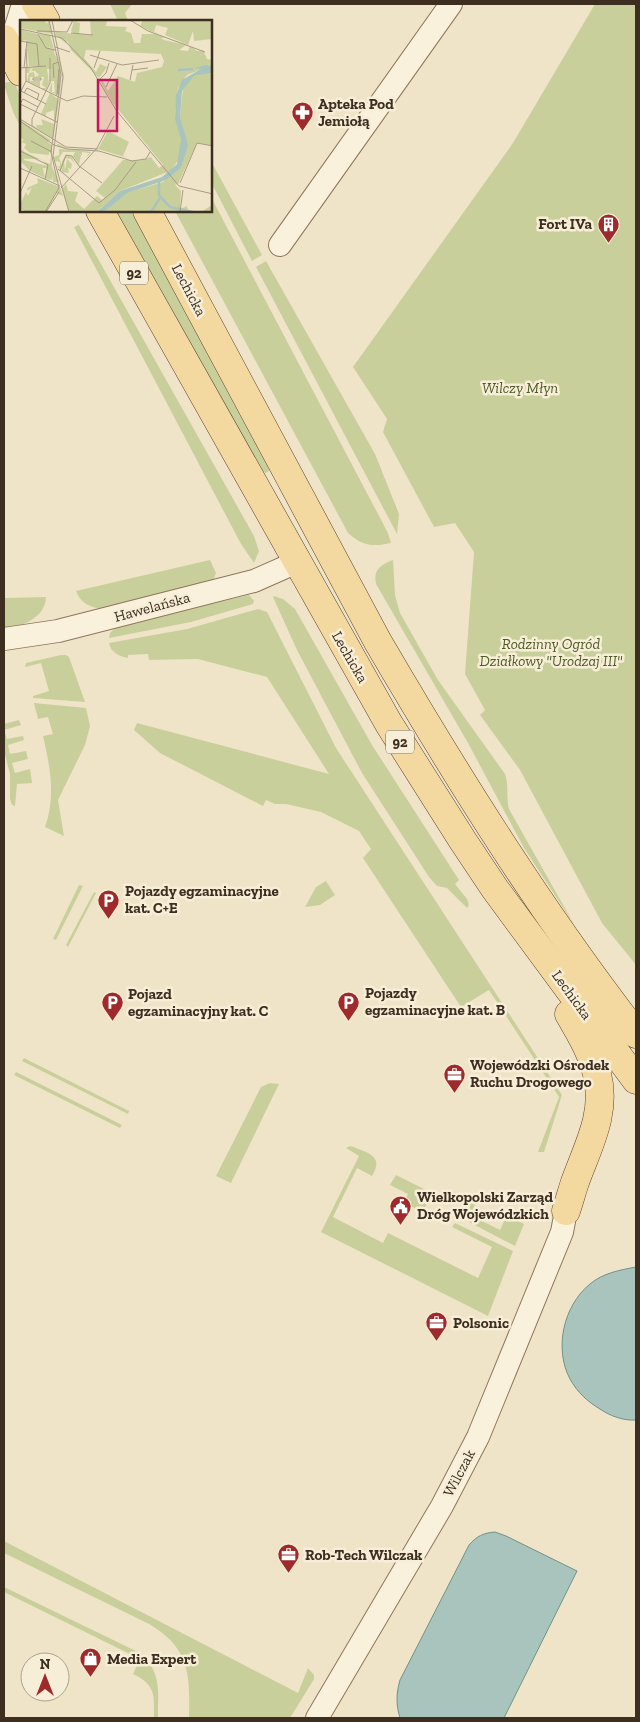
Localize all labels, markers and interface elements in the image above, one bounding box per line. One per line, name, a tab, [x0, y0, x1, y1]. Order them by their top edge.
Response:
inset map	[20, 20, 212, 212]
place label: Apteka Pod Jemiołą	[318, 95, 394, 130]
pharmacy icon: Apteka Pod Jemiołą	[290, 101, 314, 132]
building icon: Fort IVa	[596, 212, 620, 243]
place label: Fort IVa	[538, 215, 592, 233]
street label: Lechicka	[168, 261, 210, 319]
road number: 92	[120, 262, 148, 284]
park label: Wilczy Młyn	[482, 379, 558, 397]
street label: Hawelańska	[112, 588, 192, 626]
street label: Lechicka	[328, 628, 372, 686]
park label: Rodzinny Ogród Działkowy "Urodzaj III"	[479, 635, 623, 670]
road number: 92	[386, 730, 414, 754]
place label: Pojazdy egzaminacyjne kat. C+E	[125, 882, 279, 917]
parking icon: Pojazdy egzaminacyjne kat. C+E	[97, 888, 121, 919]
street label: Lechicka	[548, 967, 596, 1023]
place label: Pojazdy egzaminacyjne kat. B	[365, 984, 505, 1019]
place label: Pojazd egzaminacyjny kat. C	[128, 985, 269, 1020]
parking icon: Pojazdy egzaminacyjne kat. B	[337, 990, 361, 1021]
parking icon: Pojazd egzaminacyjny kat. C	[100, 991, 124, 1022]
place label: Wojewódzki Ośrodek Ruchu Drogowego	[470, 1056, 610, 1091]
office icon: Wojewódzki Ośrodek Ruchu Drogowego	[442, 1062, 466, 1093]
place label: Wielkopolski Zarząd Dróg Wojewódzkich	[417, 1188, 553, 1223]
public building icon: Wielkopolski Zarząd Dróg Wojewódzkich	[389, 1194, 413, 1225]
office icon: Polsonic	[425, 1311, 449, 1342]
place label: Polsonic	[453, 1314, 509, 1332]
street label: Wilczak	[439, 1446, 479, 1500]
office icon: Rob-Tech Wilczak	[277, 1543, 301, 1574]
place label: Rob-Tech Wilczak	[305, 1546, 423, 1564]
shop icon: Media Expert	[79, 1647, 103, 1678]
place label: Media Expert	[107, 1650, 197, 1668]
north arrow	[20, 1652, 70, 1702]
text: N	[40, 1656, 51, 1673]

